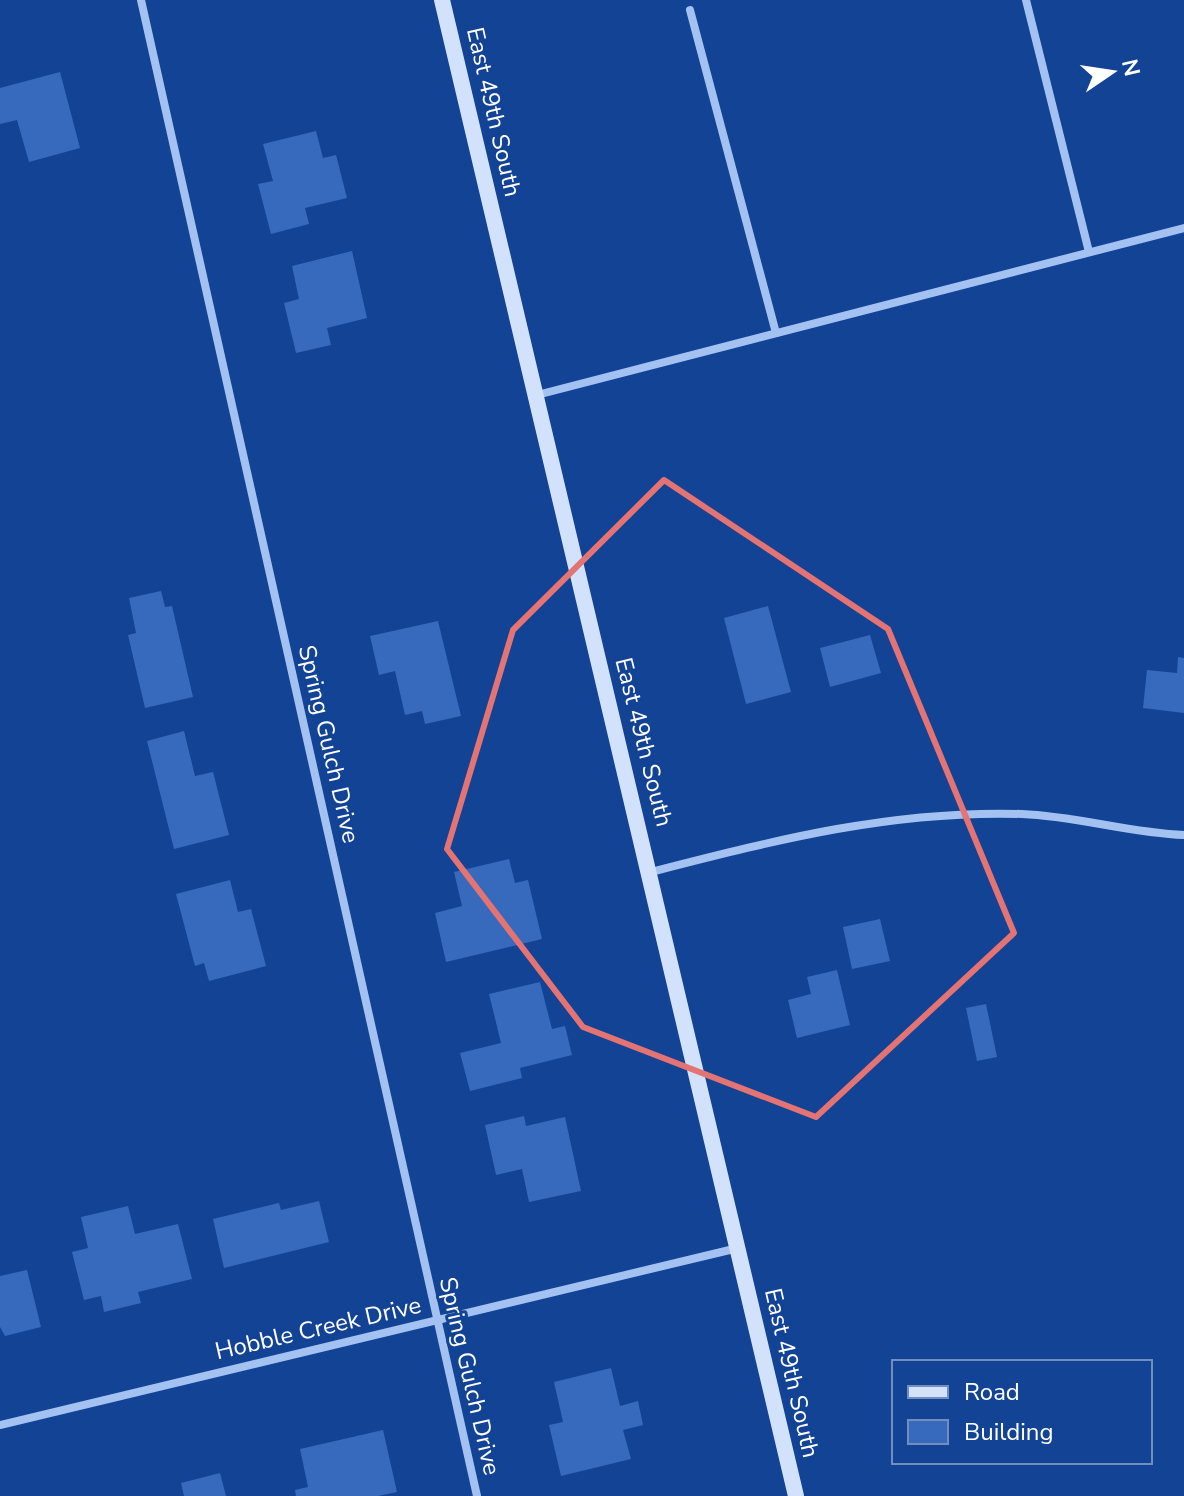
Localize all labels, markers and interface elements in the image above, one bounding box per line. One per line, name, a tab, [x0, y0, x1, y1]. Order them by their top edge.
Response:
street label: East 49th South	[459, 24, 529, 200]
north arrow	[1072, 32, 1152, 112]
text: N	[1114, 56, 1147, 79]
street label: Spring Gulch Drive	[291, 642, 367, 846]
street label: East 49th South	[608, 654, 680, 830]
street label: Spring Gulch Drive	[432, 1274, 508, 1478]
street label: East 49th South	[757, 1285, 827, 1461]
street label: Hobble Creek Drive	[212, 1289, 424, 1367]
legend	[892, 1360, 1152, 1464]
text: Road	[964, 1376, 1020, 1408]
text: Building	[964, 1416, 1054, 1448]

